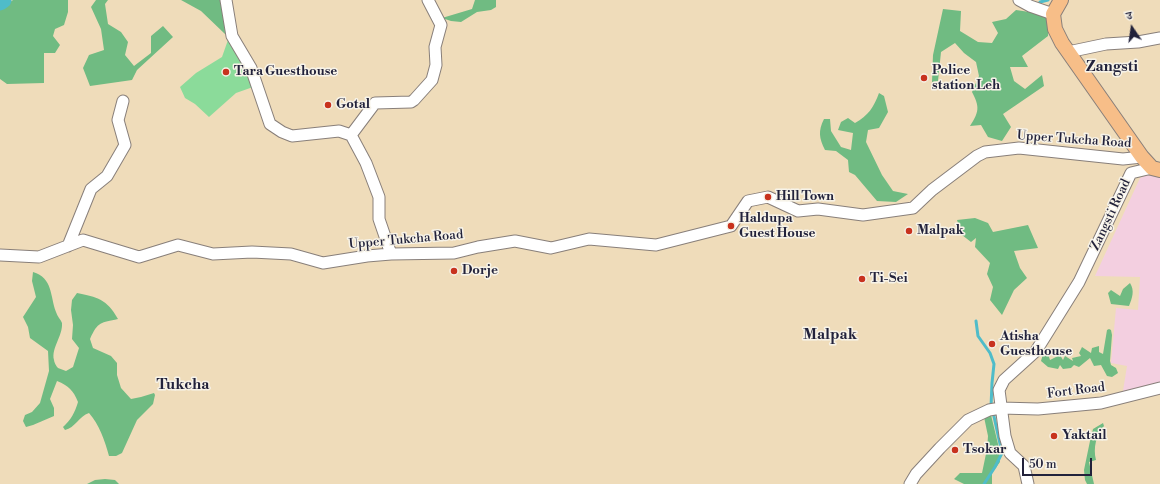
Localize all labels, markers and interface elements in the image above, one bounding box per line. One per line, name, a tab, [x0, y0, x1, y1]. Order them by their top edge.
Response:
north arrow	[1112, 8, 1152, 48]
text: उ	[1125, 9, 1134, 24]
district label: Zangsti	[1086, 58, 1138, 76]
place label: Police station Leh	[932, 63, 1000, 94]
place label: Tara Guesthouse	[234, 64, 337, 80]
marker: Tara Guesthouse	[221, 67, 231, 77]
marker: Police station Leh	[919, 73, 929, 83]
place label: Gotal	[336, 97, 370, 113]
marker: Gotal	[323, 100, 333, 110]
street label: Upper Tukcha Road	[1016, 128, 1132, 152]
street label: Zangsti Road	[1088, 177, 1134, 253]
place label: Hill Town	[776, 189, 834, 205]
marker: Hill Town	[763, 192, 773, 202]
place label: Haldupa Guest House	[739, 211, 816, 242]
marker: Haldupa Guest House	[726, 221, 736, 231]
place label: Malpak	[917, 223, 964, 239]
marker: Malpak	[904, 226, 914, 236]
street label: Upper Tukcha Road	[348, 227, 464, 253]
place label: Dorje	[462, 263, 498, 279]
marker: Dorje	[449, 266, 459, 276]
place label: Ti-Sei	[870, 271, 908, 287]
marker: Ti-Sei	[857, 274, 867, 284]
district label: Malpak	[803, 326, 857, 344]
place label: Atisha Guesthouse	[1000, 329, 1072, 360]
marker: Atisha Guesthouse	[987, 339, 997, 349]
district label: Tukcha	[157, 376, 209, 394]
street label: Fort Road	[1046, 380, 1106, 402]
place label: Yaktail	[1062, 428, 1106, 444]
marker: Yaktail	[1049, 431, 1059, 441]
place label: Tsokar	[963, 442, 1007, 458]
marker: Tsokar	[950, 445, 960, 455]
scale bar	[1024, 450, 1094, 476]
text: 50 m	[1029, 457, 1057, 472]

